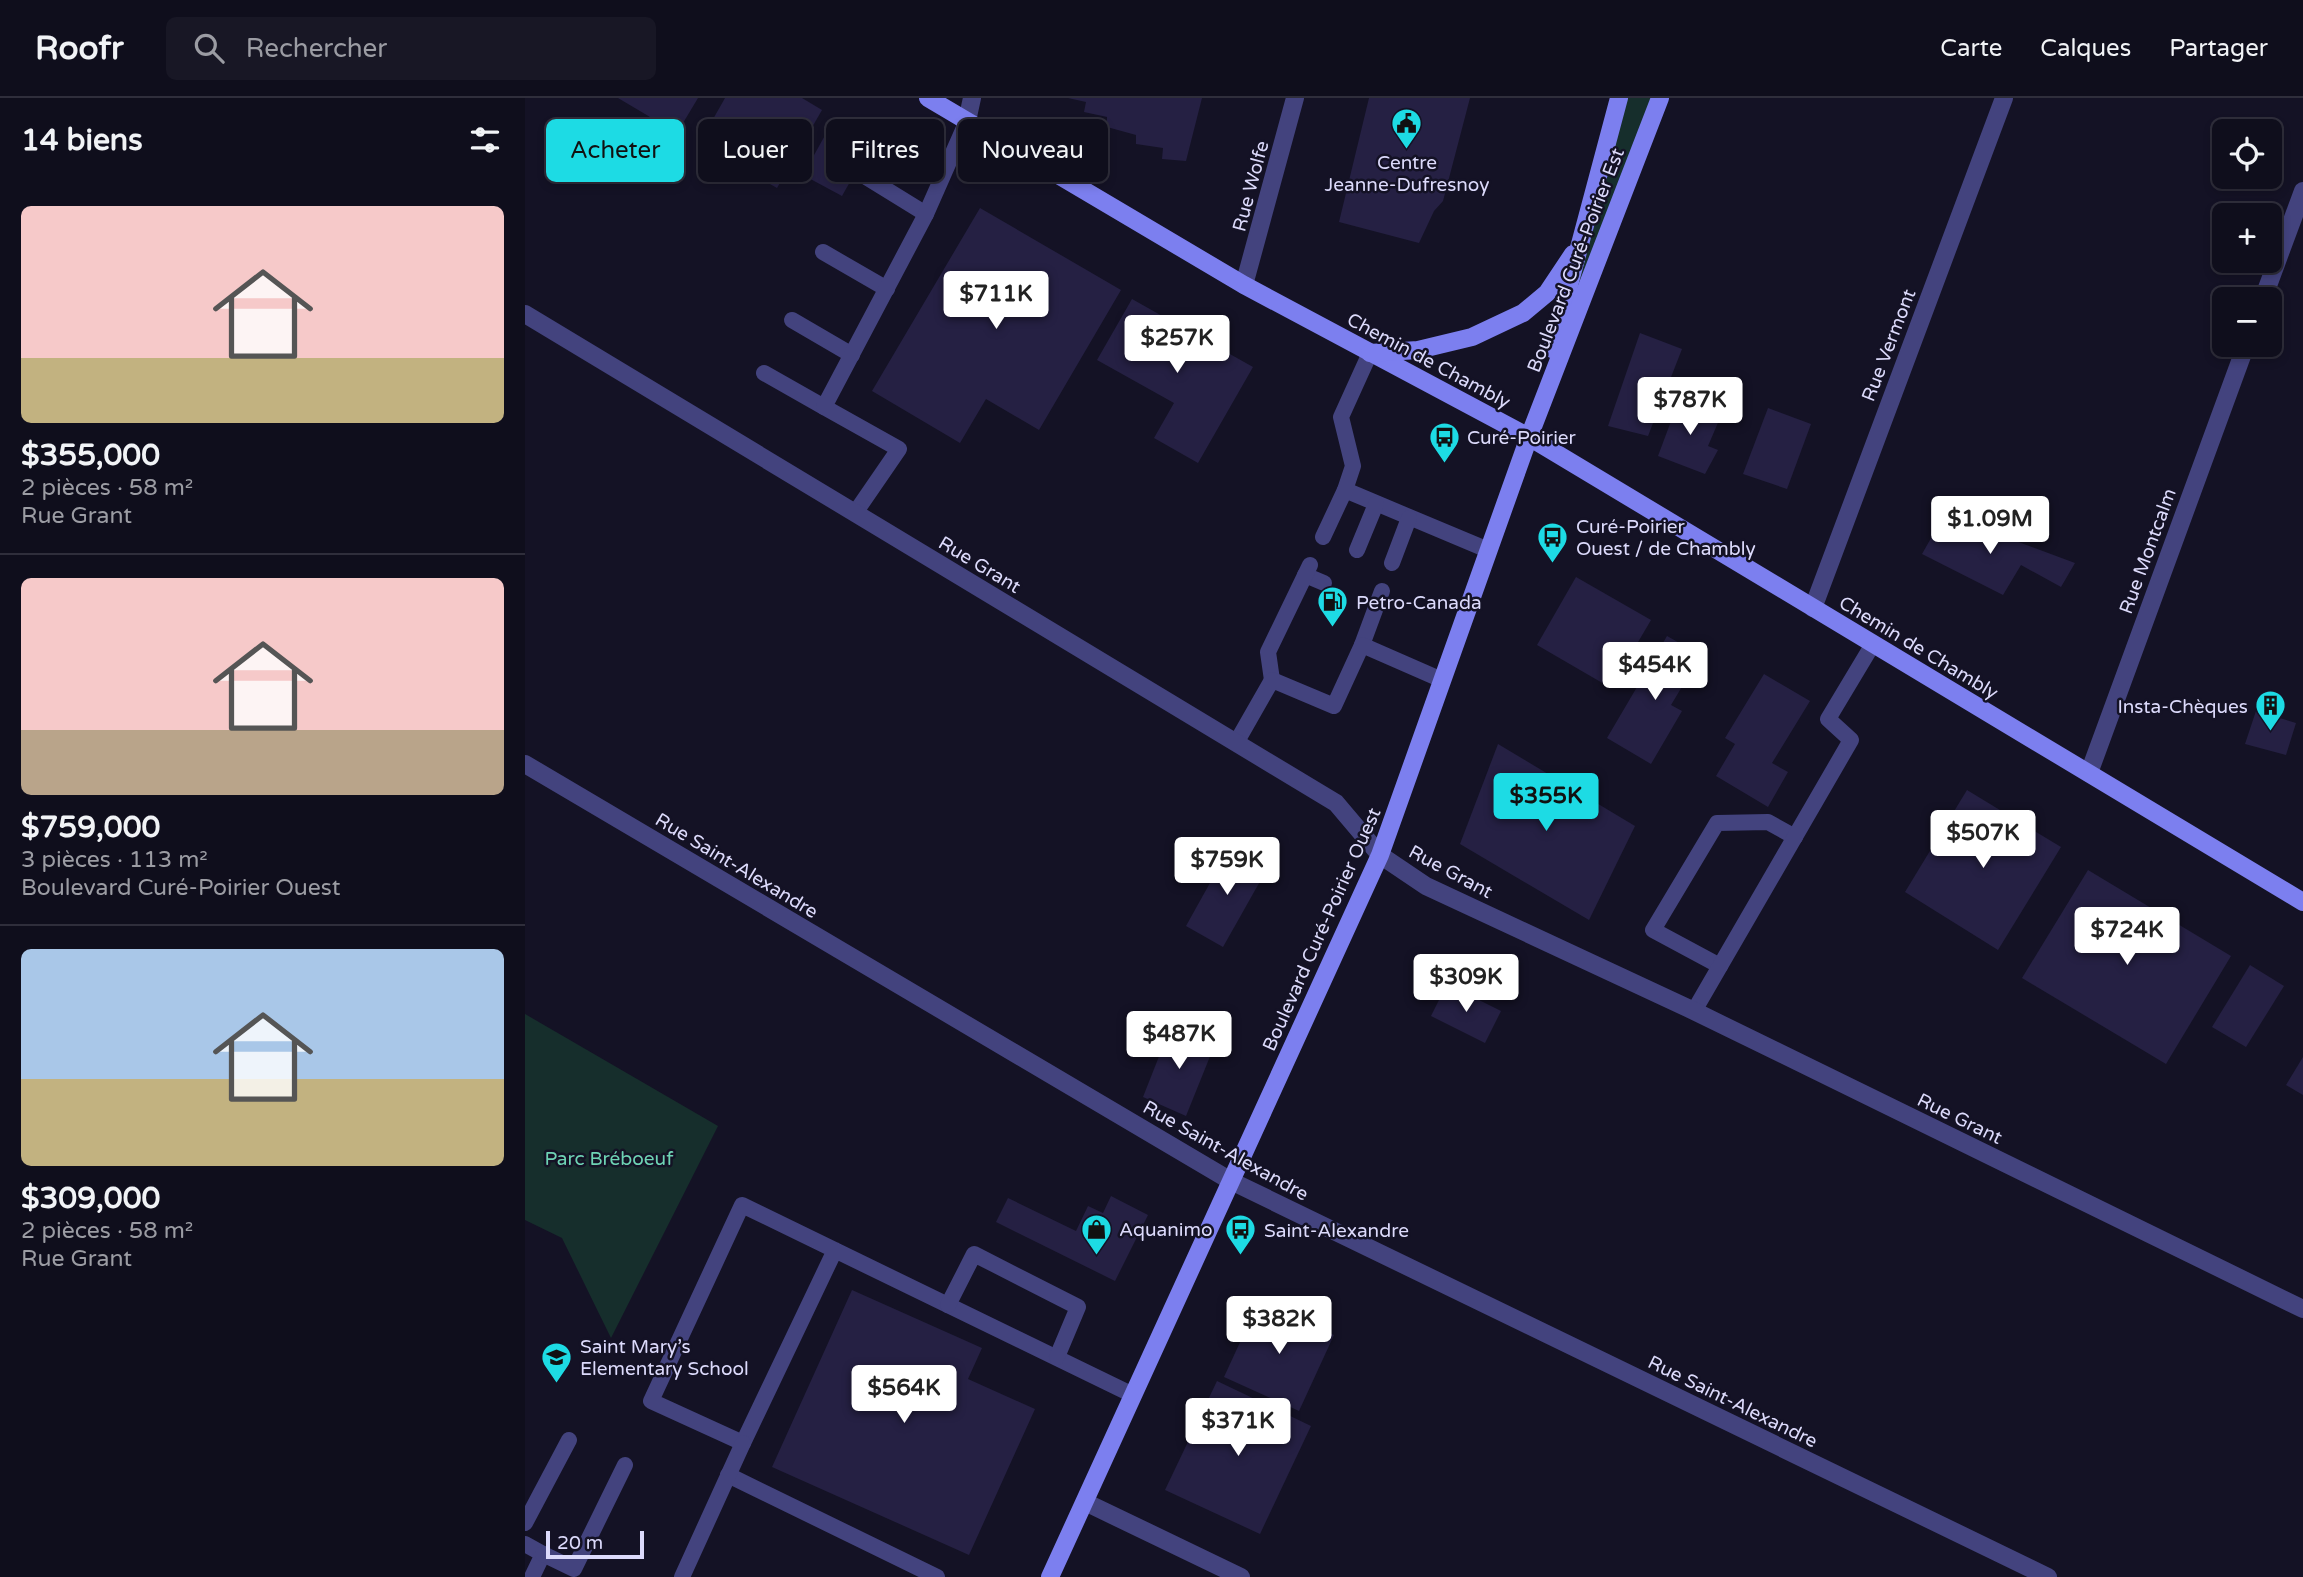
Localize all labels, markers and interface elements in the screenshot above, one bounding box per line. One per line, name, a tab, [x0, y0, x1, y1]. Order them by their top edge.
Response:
search box	[166, 17, 656, 80]
text: Roofr	[35, 29, 124, 68]
icon: search	[190, 29, 228, 67]
text: Rechercher	[246, 33, 387, 64]
text: Carte	[1940, 34, 2002, 63]
text: Calques	[2040, 34, 2131, 63]
text: Partager	[2169, 34, 2268, 63]
public building icon: Centre Jeanne-Dufresnoy	[1390, 106, 1424, 150]
chip: Acheter	[546, 119, 684, 182]
chip: Louer	[698, 119, 812, 182]
chip: Filtres	[826, 119, 944, 182]
chip: Nouveau	[958, 119, 1108, 182]
map controls	[2212, 119, 2282, 357]
button: locate	[2212, 119, 2282, 189]
icon: filters	[466, 121, 504, 159]
text: 14 biens	[21, 122, 143, 159]
street label: Rue Wolfe	[1228, 139, 1274, 234]
street label: Boulevard Curé-Poirier Est	[1523, 145, 1629, 376]
place label: Centre Jeanne-Dufresnoy	[1325, 152, 1489, 196]
button: +	[2212, 203, 2282, 273]
icon: home	[200, 251, 326, 377]
pin: $711K	[947, 272, 1045, 331]
text: $711K	[960, 280, 1032, 308]
street label: Rue Vermont	[1857, 286, 1920, 405]
button: −	[2212, 287, 2282, 357]
street label: Chemin de Chambly	[1343, 309, 1514, 413]
pin: $257K	[1128, 316, 1226, 375]
text: $257K	[1141, 324, 1213, 352]
pin: $787K	[1641, 378, 1739, 437]
text: $787K	[1654, 386, 1726, 414]
bus stop icon: Curé-Poirier	[1427, 420, 1461, 464]
place label: Curé-Poirier	[1467, 427, 1577, 449]
text: $355,000	[21, 437, 160, 474]
text: 2 pièces · 58 m²	[21, 474, 193, 502]
street label: Rue Montcalm	[2115, 486, 2181, 617]
pin: $1.09M	[1933, 496, 2047, 556]
text: Rue Grant	[21, 502, 132, 530]
text: $1.09M	[1947, 505, 2033, 533]
place label: Curé-Poirier Ouest / de Chambly	[1576, 516, 1756, 560]
bus stop icon: Curé-Poirier Ouest / de Chambly	[1536, 520, 1570, 564]
street label: Rue Grant	[935, 532, 1024, 598]
fuel station icon: Petro-Canada	[1316, 585, 1350, 629]
place label: Petro-Canada	[1356, 592, 1482, 614]
street label: Chemin de Chambly	[1835, 592, 2002, 704]
icon: home	[200, 623, 326, 749]
pin: $454K	[1606, 642, 1704, 702]
text: $454K	[1619, 651, 1691, 679]
building icon: Insta-Chèques	[2254, 689, 2288, 733]
place label: Insta-Chèques	[2118, 696, 2248, 718]
pin: $355K	[1497, 774, 1595, 833]
text: $355K	[1510, 782, 1582, 810]
street label: Boulevard Curé-Poirier Ouest	[1258, 804, 1386, 1054]
text: $759,000	[21, 809, 160, 846]
street label: Rue Saint-Alexandre	[651, 809, 822, 923]
pin: $507K	[1934, 810, 2032, 870]
text: $507K	[1947, 819, 2019, 847]
pin: $759K	[1178, 838, 1276, 897]
street label: Rue Grant	[1405, 841, 1496, 903]
text: 3 pièces · 113 m²	[21, 846, 208, 874]
text: $759K	[1191, 846, 1263, 874]
text: Boulevard Curé-Poirier Ouest	[21, 874, 340, 902]
pin: $724K	[2078, 908, 2176, 967]
text: $724K	[2091, 916, 2163, 944]
pin: $309K	[1417, 954, 1515, 1014]
text: $309K	[1430, 963, 1502, 991]
icon: home	[200, 994, 326, 1120]
pin: $487K	[1130, 1012, 1228, 1071]
text: $487K	[1143, 1020, 1215, 1048]
street label: Rue Grant	[1914, 1089, 2006, 1149]
street label: Rue Saint-Alexandre	[1139, 1096, 1312, 1206]
park label: Parc Bréboeuf	[545, 1148, 674, 1170]
text: $309,000	[21, 1180, 160, 1217]
shop icon: Aquanimo	[1079, 1212, 1113, 1256]
bus stop icon: Saint-Alexandre	[1224, 1213, 1258, 1257]
text: 2 pièces · 58 m²	[21, 1217, 193, 1245]
place label: Aquanimo	[1119, 1219, 1212, 1241]
place label: Saint-Alexandre	[1264, 1220, 1409, 1242]
text: Rue Grant	[21, 1245, 132, 1273]
pin: $382K	[1230, 1296, 1328, 1356]
text: $382K	[1243, 1305, 1315, 1333]
place label: Saint Mary’s Elementary School	[580, 1336, 749, 1380]
school or university icon: Saint Mary’s Elementary School	[540, 1340, 574, 1384]
street label: Rue Saint-Alexandre	[1644, 1351, 1821, 1452]
pin: $564K	[855, 1366, 953, 1425]
text: $564K	[868, 1374, 940, 1402]
pin: $371K	[1189, 1398, 1287, 1458]
text: $371K	[1202, 1407, 1274, 1435]
scale bar	[546, 1528, 644, 1560]
text: 20 m	[557, 1532, 603, 1554]

